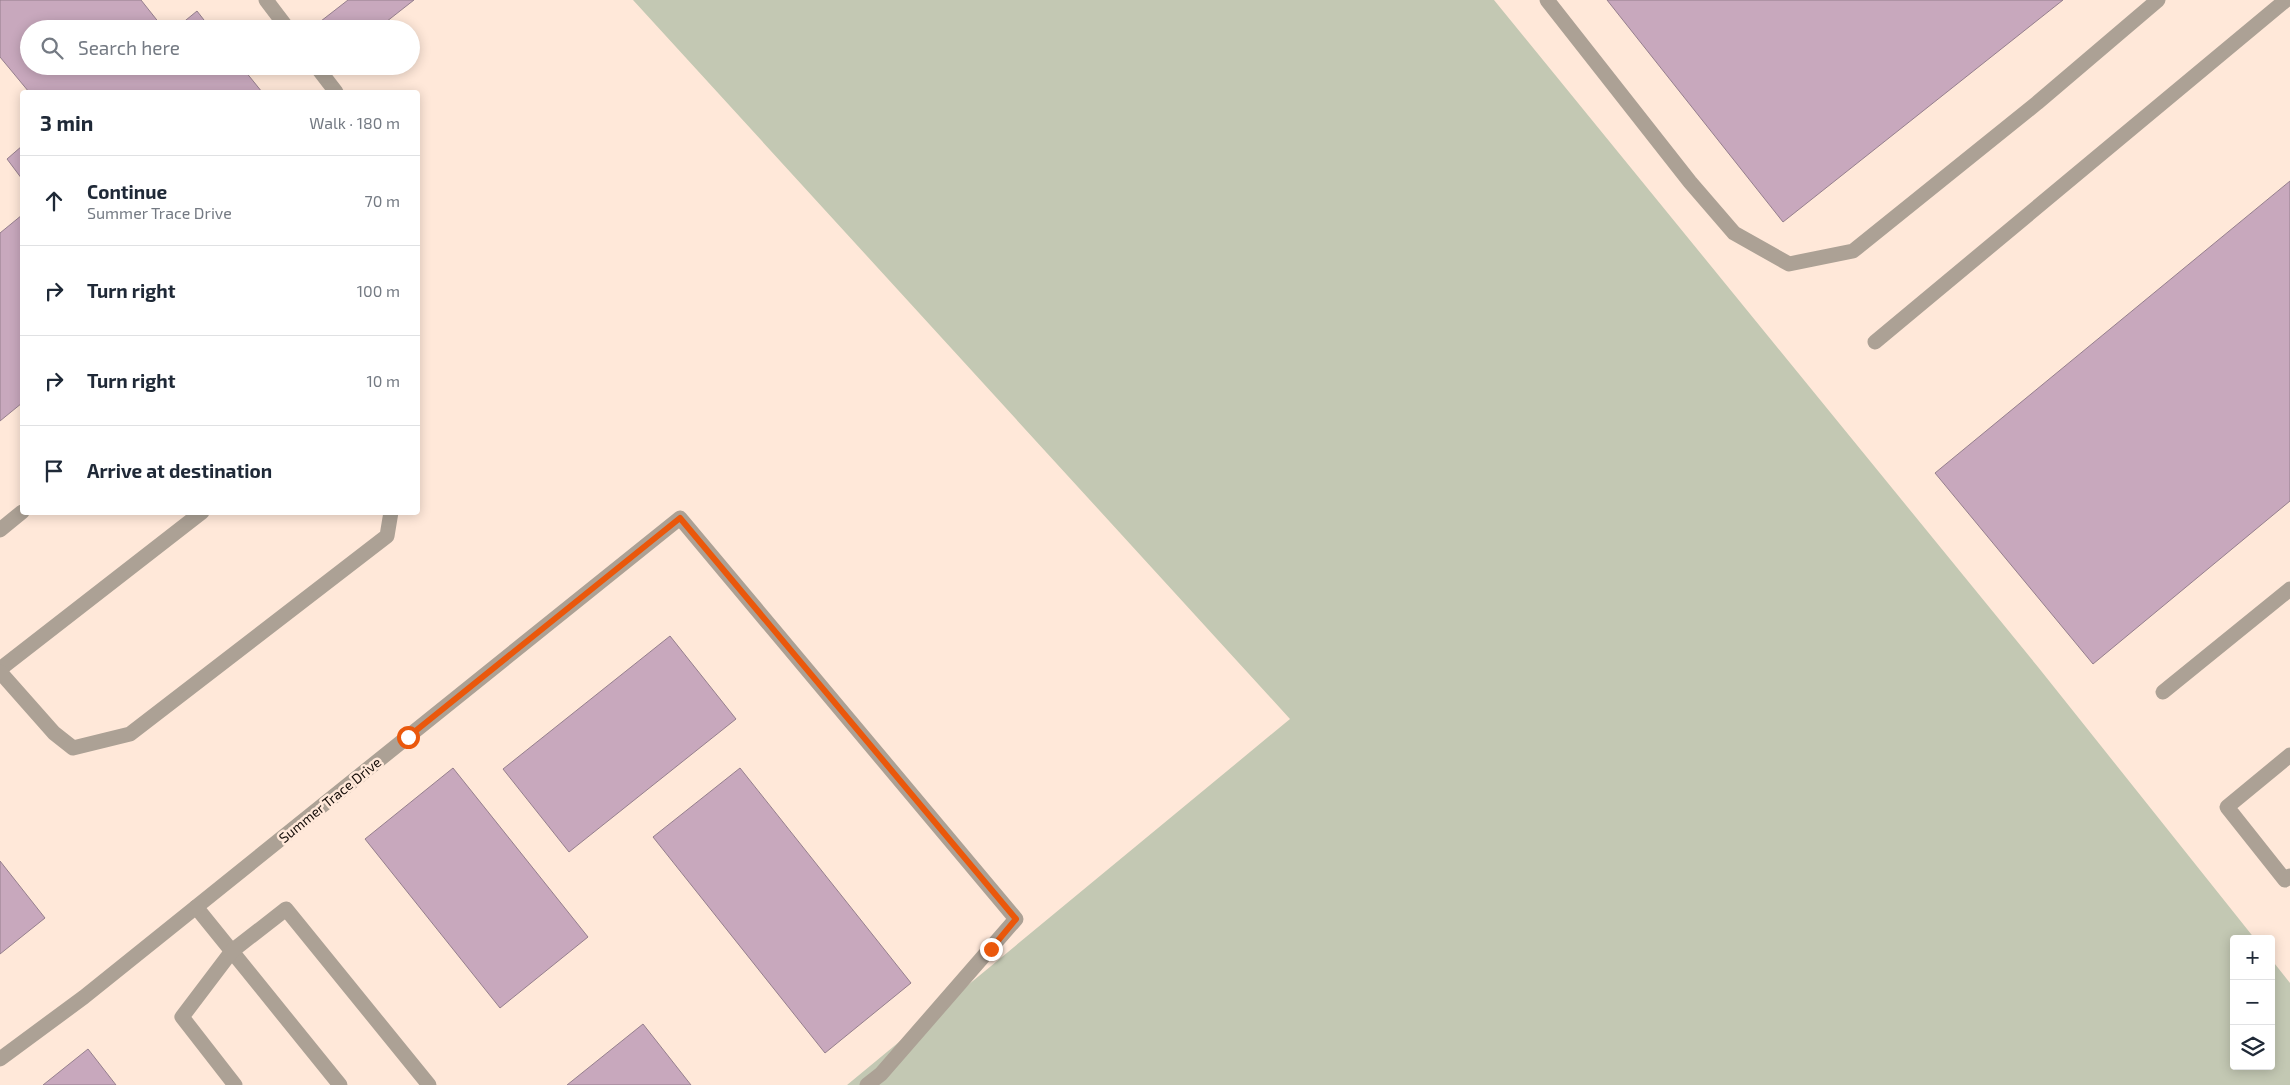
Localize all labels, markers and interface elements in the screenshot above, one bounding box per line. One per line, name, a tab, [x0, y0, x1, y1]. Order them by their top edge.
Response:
search box	[20, 20, 420, 75]
icon: search	[38, 34, 66, 62]
text: Search here	[78, 36, 180, 59]
text: 3 min	[40, 110, 93, 135]
text: Walk · 180 m	[309, 113, 400, 132]
text: Continue	[87, 180, 167, 203]
icon: ahead	[40, 187, 68, 215]
text: 70 m	[365, 191, 400, 210]
text: Summer Trace Drive	[87, 203, 232, 222]
icon: right	[40, 277, 68, 305]
text: Turn right	[87, 279, 175, 302]
text: 100 m	[357, 281, 400, 300]
icon: right	[40, 367, 68, 395]
text: Turn right	[87, 369, 175, 392]
text: 10 m	[366, 371, 400, 390]
icon: arrive	[40, 457, 68, 485]
text: Arrive at destination	[87, 459, 272, 482]
route start	[397, 726, 420, 749]
street label: Summer Trace Drive	[275, 753, 384, 846]
map controls	[2230, 935, 2275, 1070]
button: +	[2230, 935, 2275, 980]
route end	[980, 938, 1003, 961]
button: −	[2230, 980, 2275, 1025]
button: layers	[2230, 1025, 2275, 1070]

